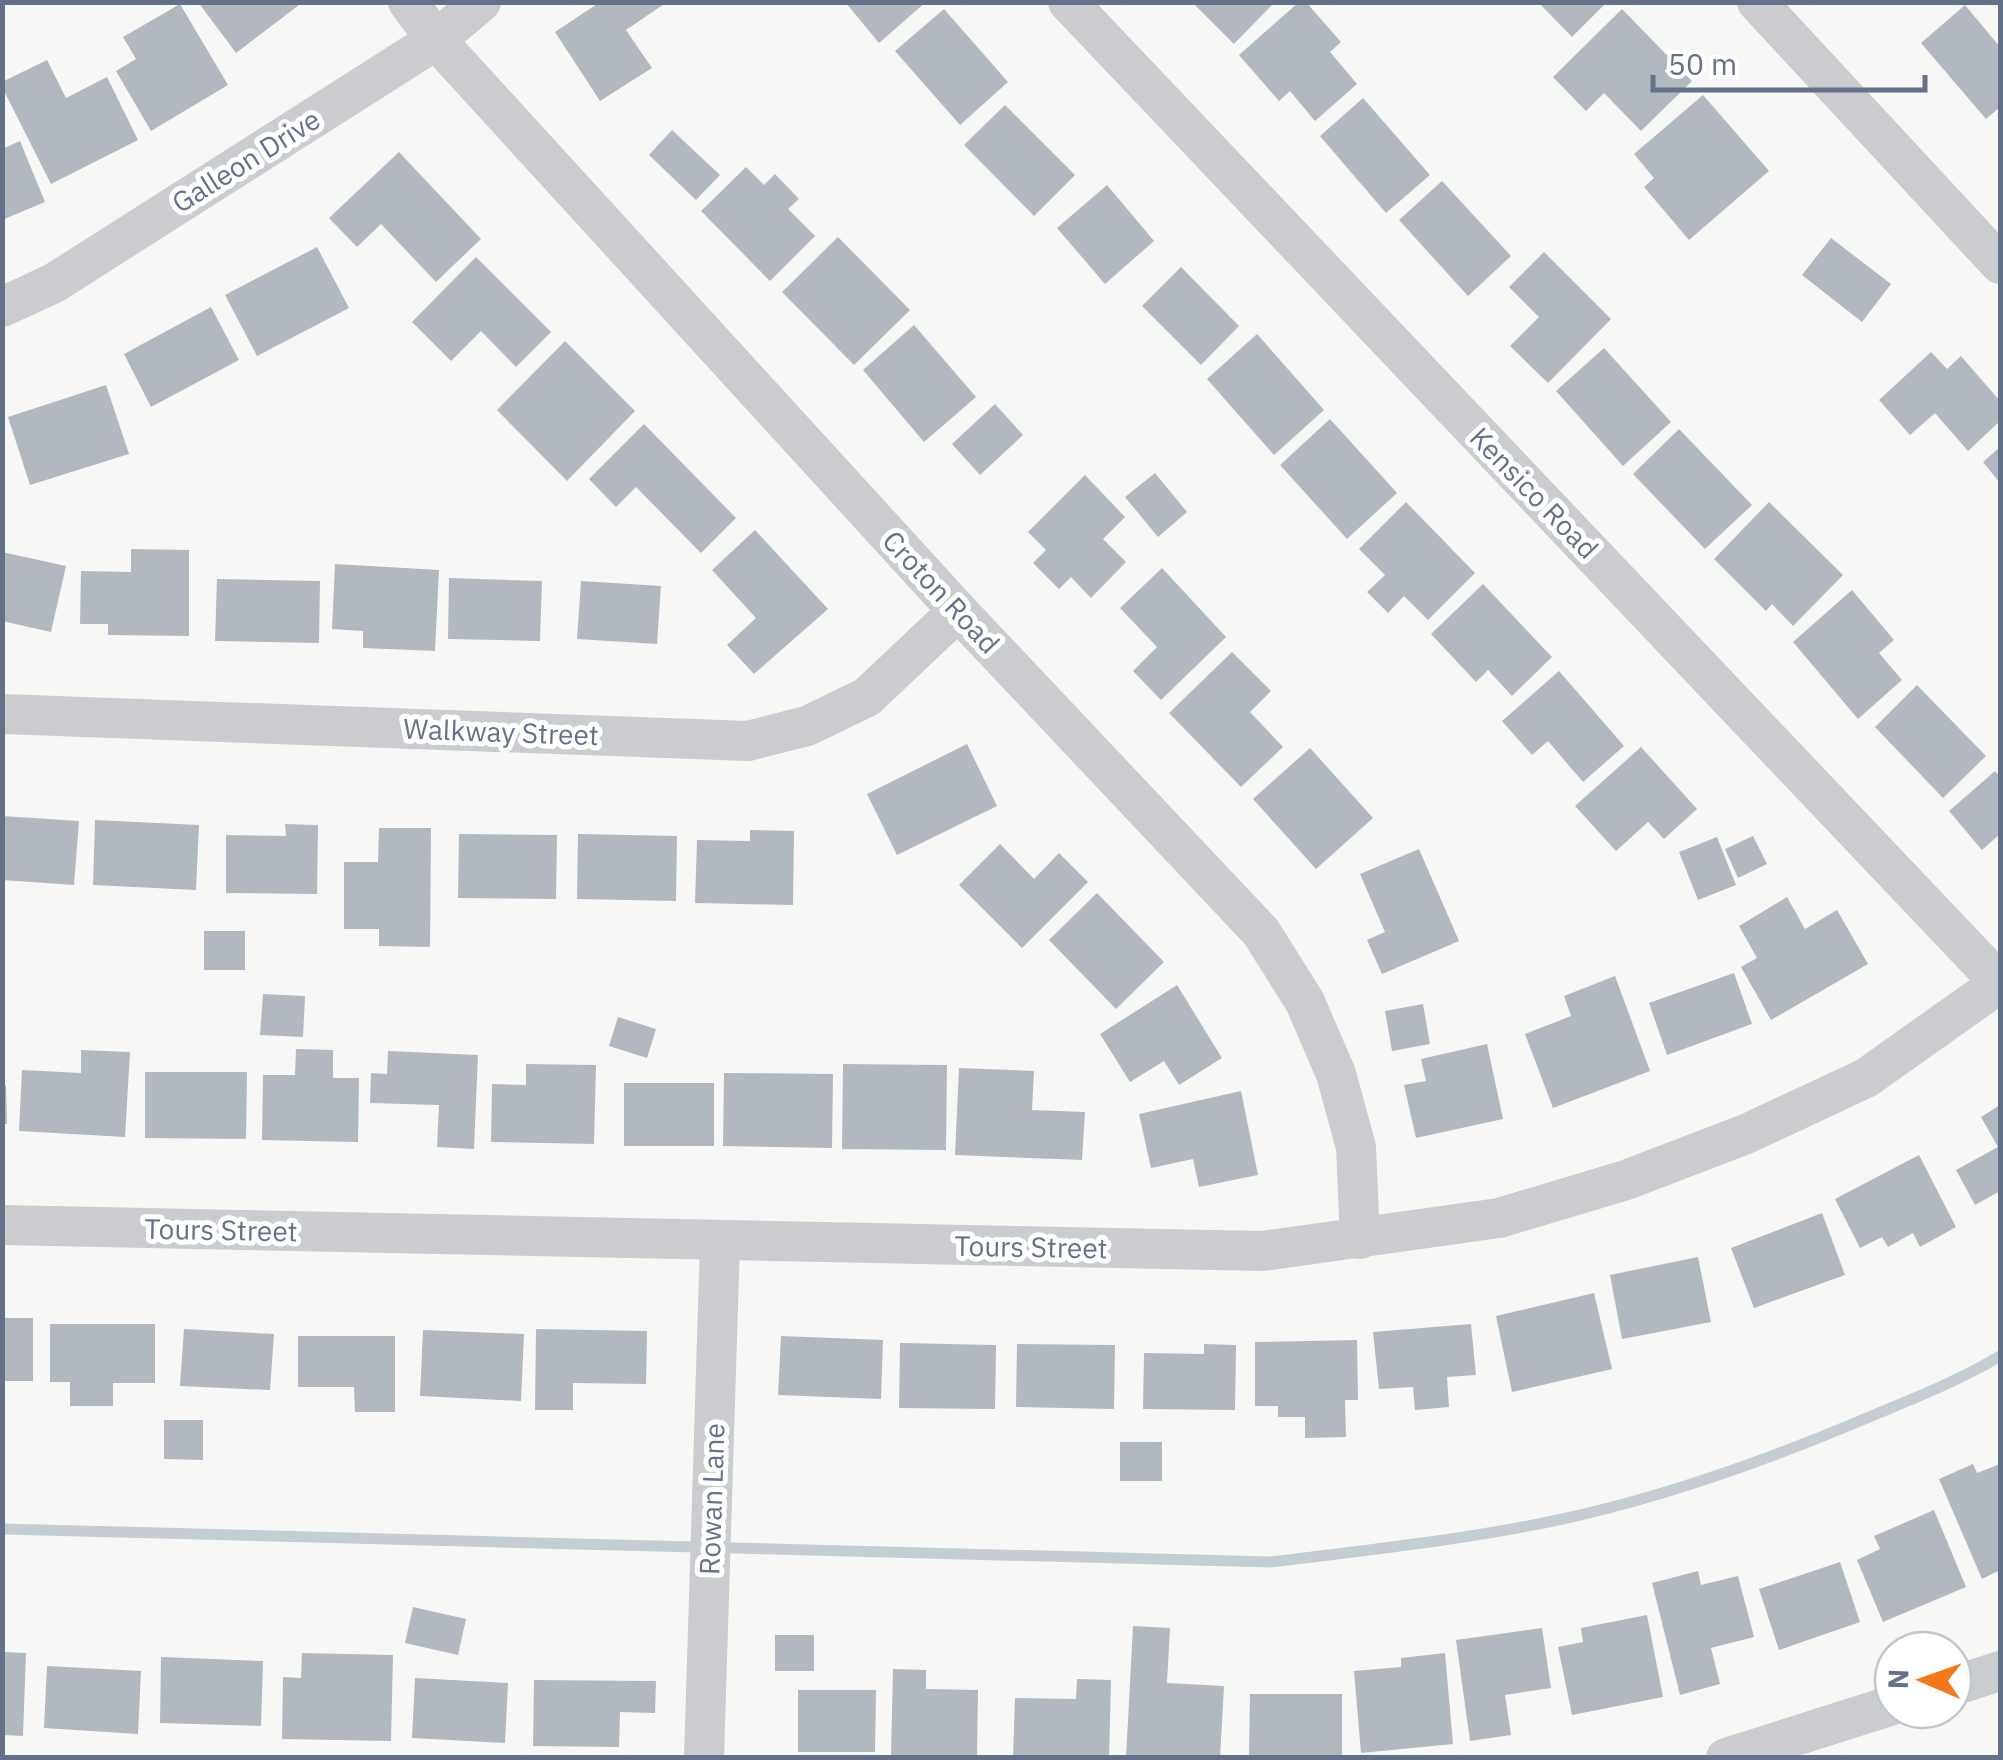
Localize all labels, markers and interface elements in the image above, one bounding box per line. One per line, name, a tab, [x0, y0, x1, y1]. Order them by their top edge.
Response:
scale bar	[1653, 30, 1926, 92]
text: 50 m	[1668, 44, 1737, 83]
street label: Galleon Drive	[165, 100, 327, 221]
street label: Kensico Road	[1462, 419, 1607, 566]
street label: Croton Road	[875, 522, 1008, 661]
street label: Walkway Street	[403, 710, 599, 753]
street label: Tours Street	[144, 1210, 298, 1249]
street label: Tours Street	[954, 1227, 1108, 1266]
street label: Rowan Lane	[690, 1422, 733, 1576]
north arrow	[1873, 1630, 1973, 1730]
text: N	[1879, 1668, 1916, 1690]

